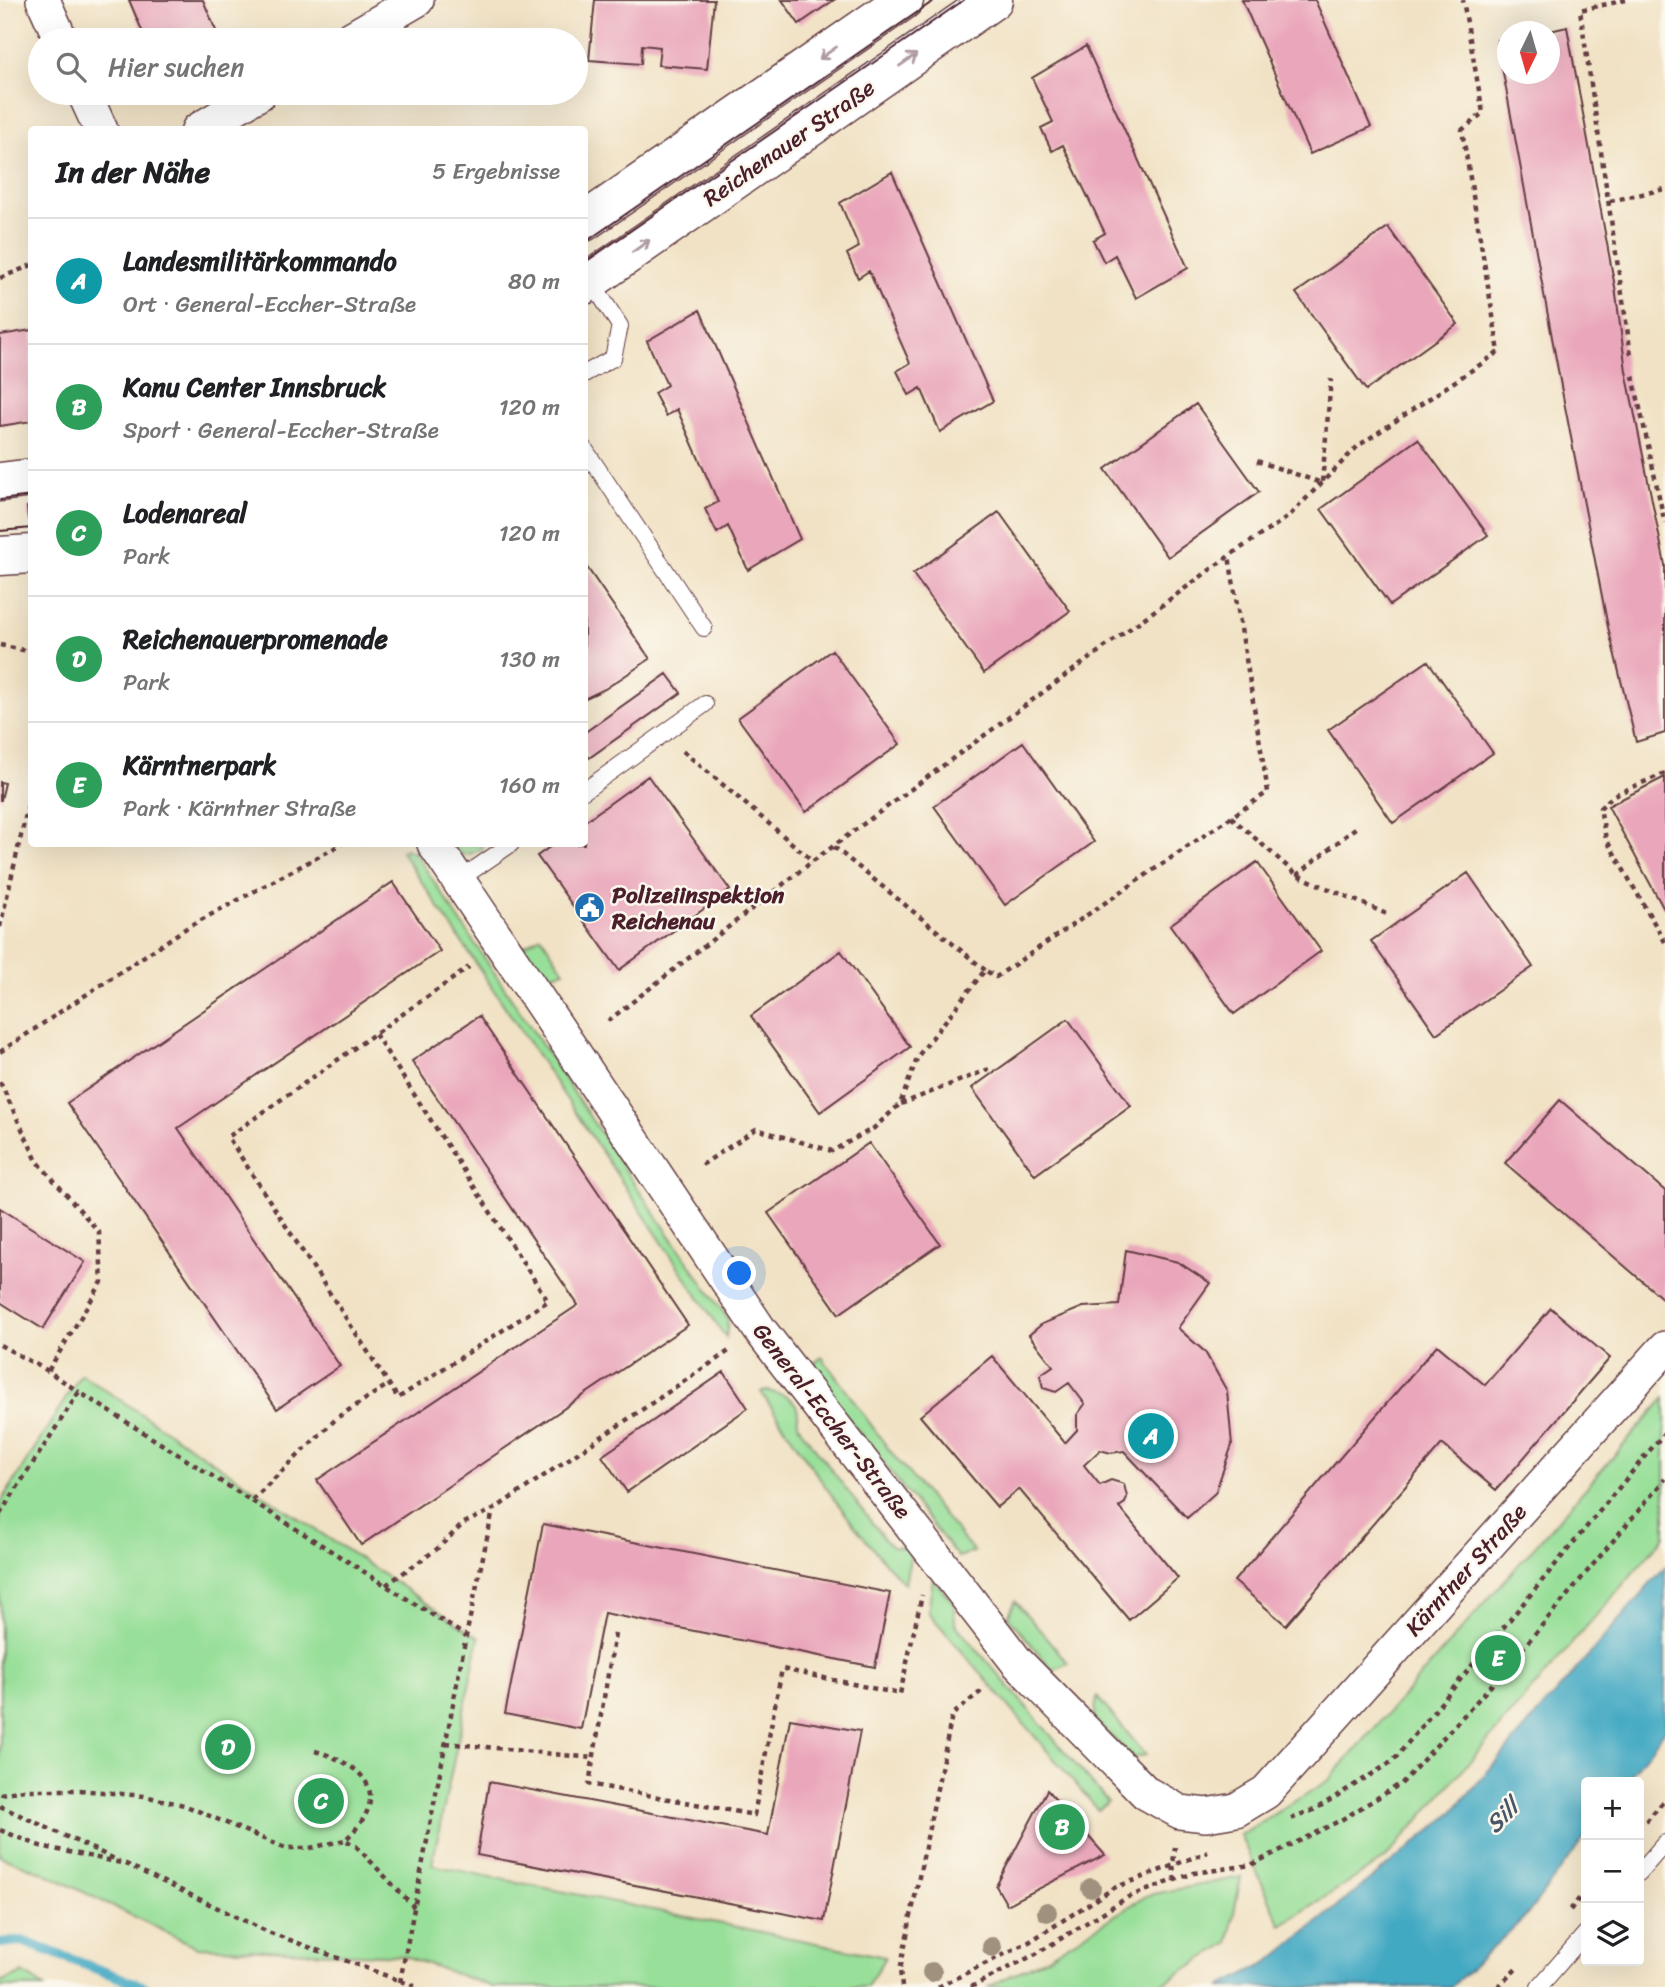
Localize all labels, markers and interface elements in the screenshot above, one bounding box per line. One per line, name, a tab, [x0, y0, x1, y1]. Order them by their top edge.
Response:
north arrow	[1497, 21, 1560, 84]
search box	[28, 28, 588, 105]
text: Hier suchen	[108, 44, 244, 90]
one-way arrow	[819, 46, 838, 60]
icon: search	[52, 48, 90, 86]
one-way arrow	[898, 53, 917, 67]
street label: Reichenauer Straße	[694, 68, 884, 218]
text: In der Nähe	[56, 145, 210, 199]
text: 5 Ergebnisse	[432, 151, 560, 192]
text: Landesmilitärkommando	[123, 238, 397, 284]
one-way arrow	[631, 239, 650, 253]
text: A	[71, 261, 87, 302]
text: 80 m	[508, 261, 560, 302]
text: Ort · General-Eccher-Straße	[123, 284, 416, 325]
text: Kanu Center Innsbruck	[123, 364, 386, 410]
text: B	[72, 387, 86, 428]
text: 120 m	[499, 387, 560, 428]
text: Sport · General-Eccher-Straße	[123, 410, 439, 451]
text: Lodenareal	[123, 490, 247, 536]
text: C	[72, 513, 86, 554]
text: 120 m	[499, 513, 560, 554]
text: Park	[123, 536, 170, 577]
text: Reichenauerpromenade	[123, 616, 388, 662]
text: D	[72, 639, 86, 680]
text: 130 m	[499, 639, 560, 680]
text: Park	[123, 662, 170, 703]
text: Kärntnerpark	[123, 742, 276, 788]
text: E	[73, 765, 85, 806]
text: 160 m	[499, 765, 560, 806]
text: Park · Kärntner Straße	[123, 788, 356, 829]
place label: Polizeiinspektion Reichenau	[611, 875, 785, 942]
public building icon: Polizeiinspektion Reichenau	[572, 891, 606, 925]
your location	[722, 1256, 756, 1290]
street label: General-Eccher-Straße	[742, 1314, 922, 1528]
pin: A	[1128, 1410, 1174, 1462]
street label: Kärntner Straße	[1395, 1494, 1537, 1646]
pin: E	[1475, 1632, 1521, 1684]
pin: D	[205, 1721, 251, 1773]
pin: C	[298, 1775, 344, 1827]
map controls	[1581, 1777, 1644, 1966]
button: +	[1581, 1777, 1644, 1840]
water label: Sill	[1475, 1785, 1533, 1843]
pin: B	[1039, 1801, 1085, 1853]
button: −	[1581, 1840, 1644, 1903]
button: layers	[1581, 1903, 1644, 1966]

